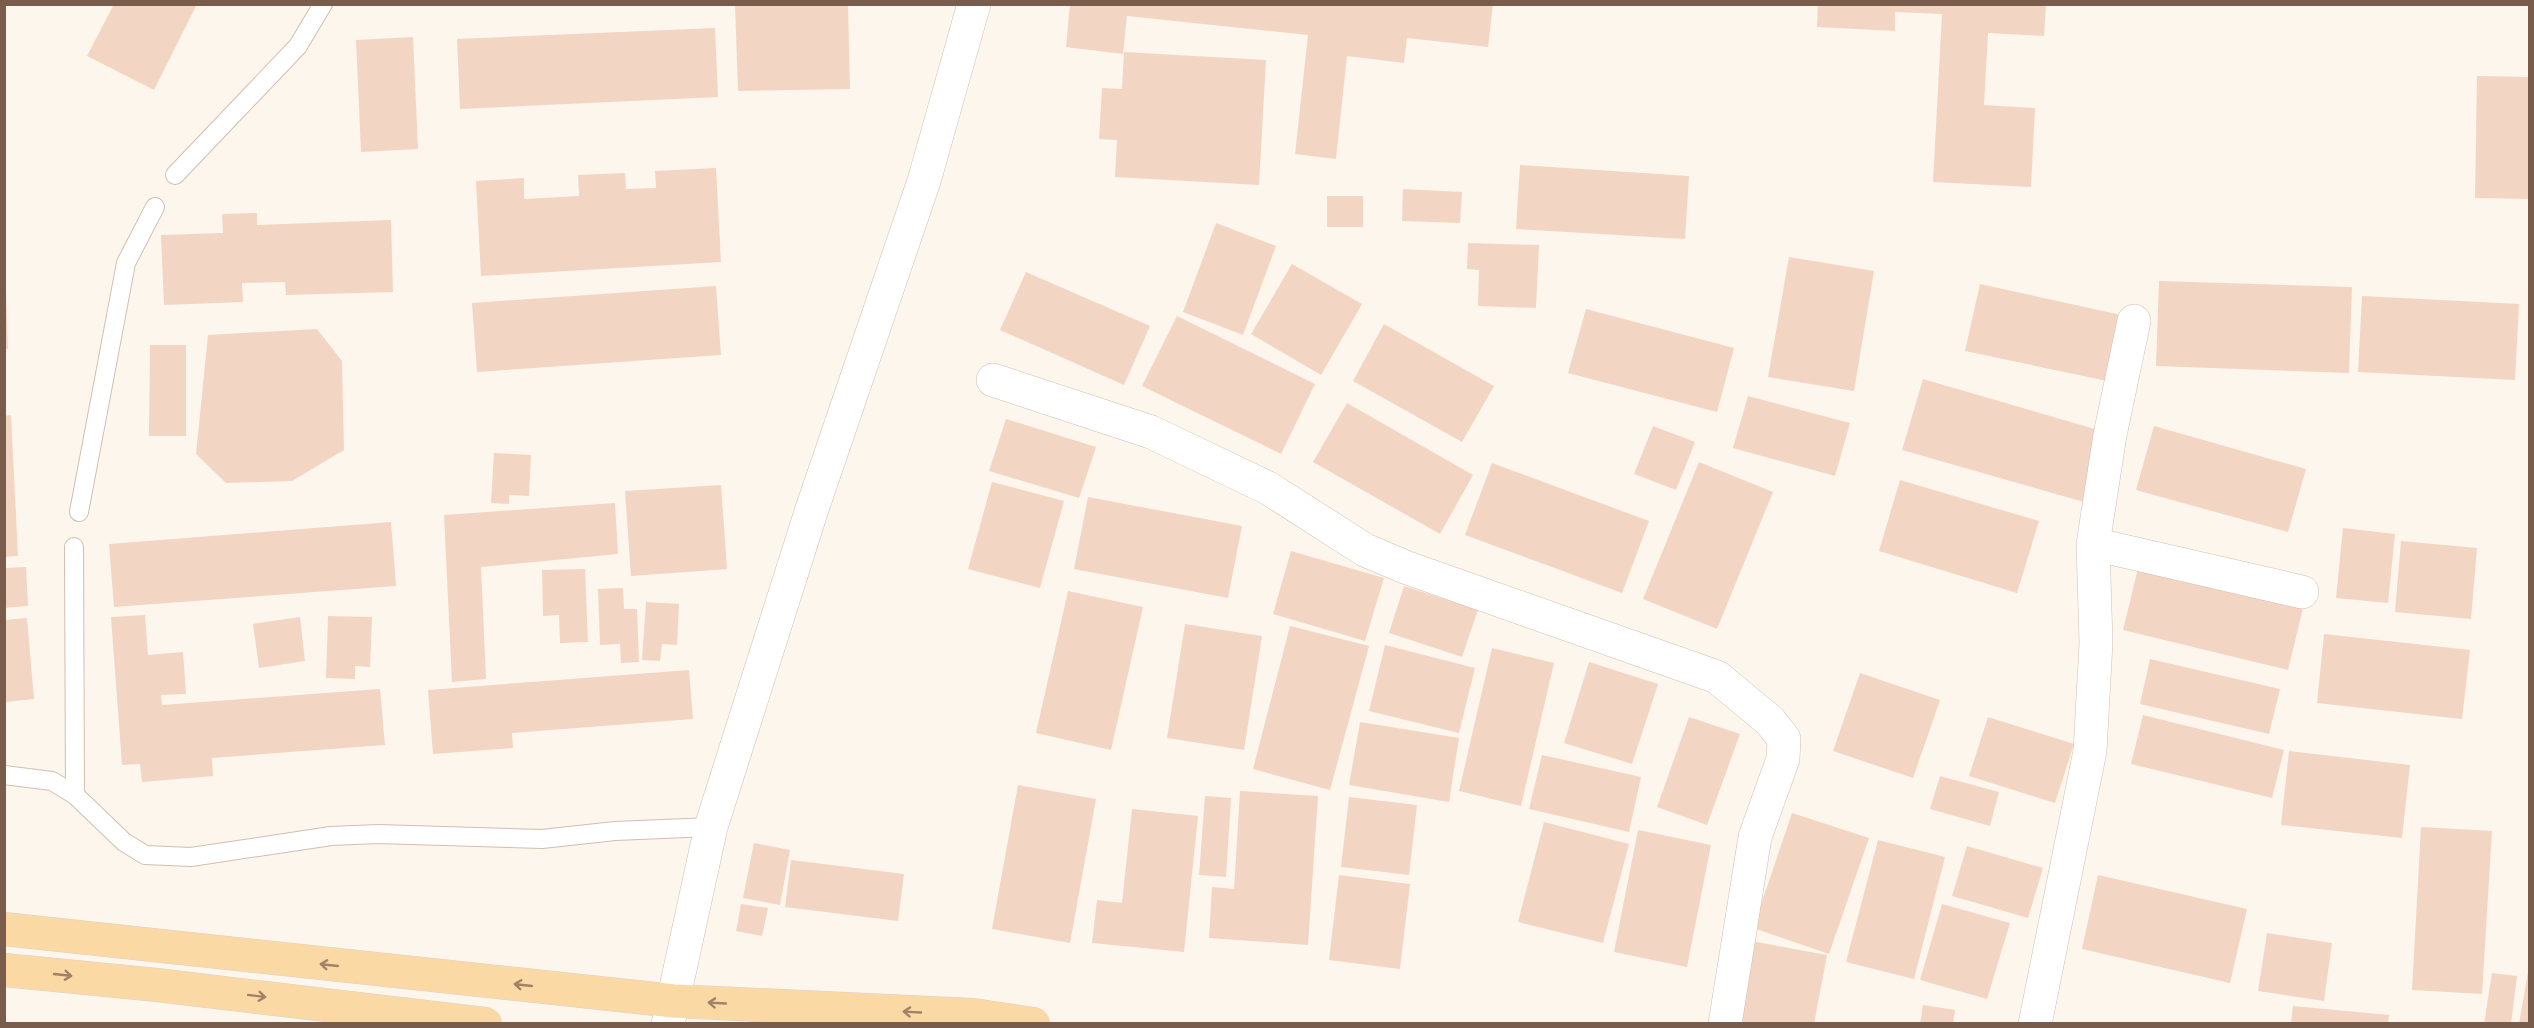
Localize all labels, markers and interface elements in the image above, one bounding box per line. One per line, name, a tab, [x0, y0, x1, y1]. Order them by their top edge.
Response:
one-way arrow	[320, 959, 339, 970]
one-way arrow	[52, 970, 72, 981]
one-way arrow	[514, 979, 533, 990]
one-way arrow	[246, 991, 266, 1002]
one-way arrow	[708, 998, 727, 1009]
one-way arrow	[902, 1007, 922, 1018]

